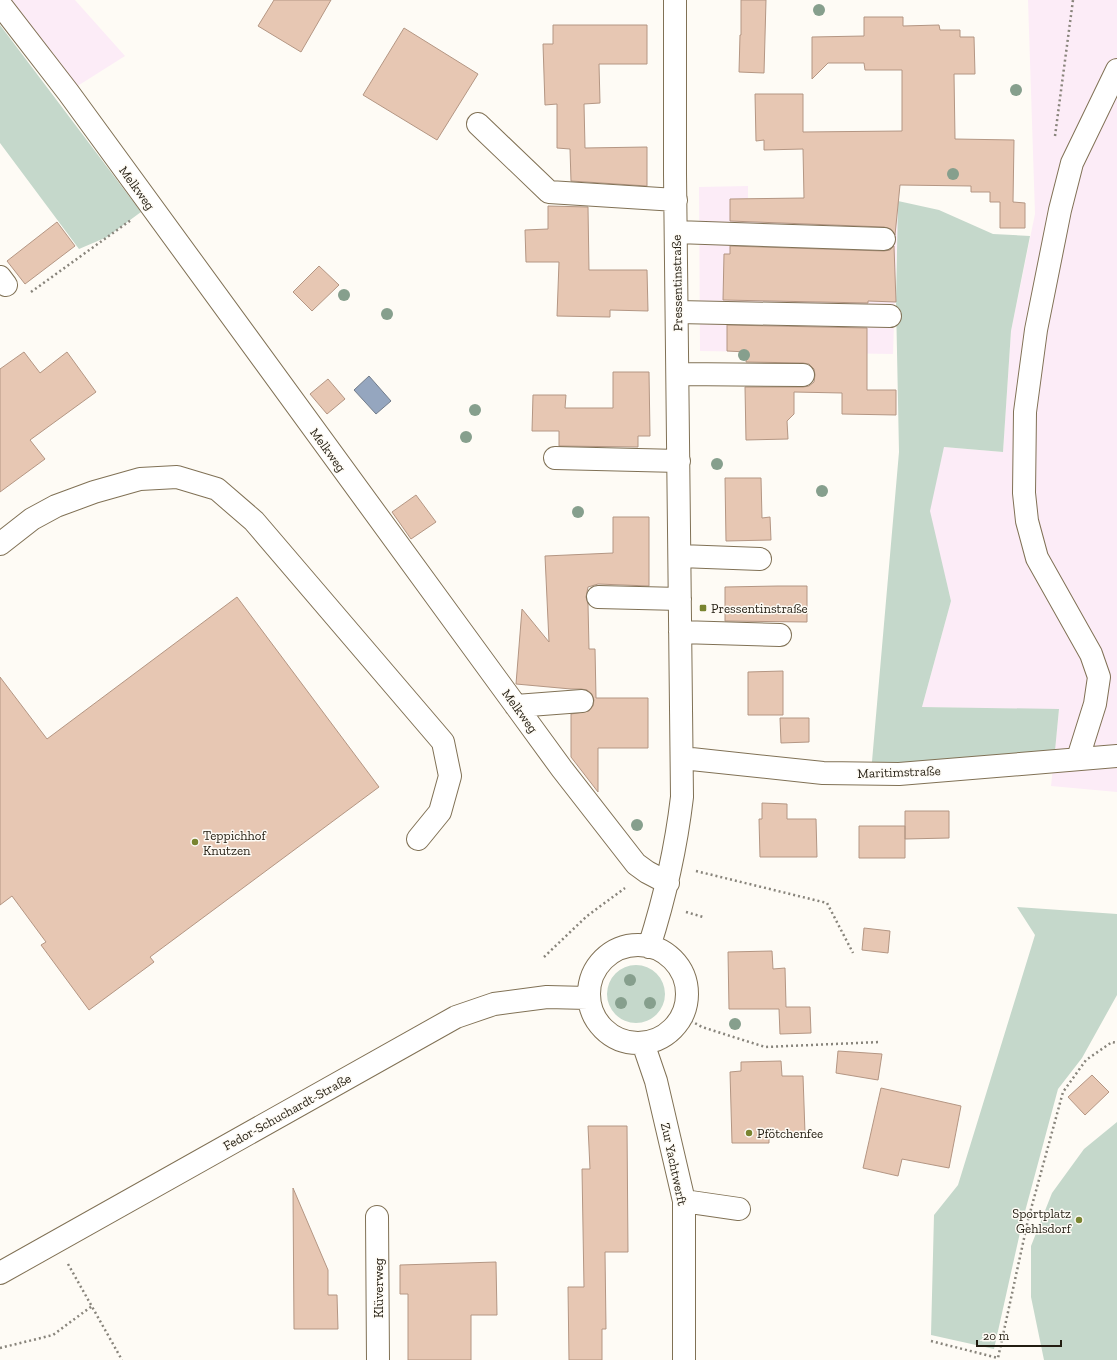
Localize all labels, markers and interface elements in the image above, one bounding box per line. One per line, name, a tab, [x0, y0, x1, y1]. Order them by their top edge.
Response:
street label: Melkweg	[116, 163, 158, 213]
street label: Pressentinstraße	[669, 235, 685, 331]
street label: Melkweg	[307, 425, 349, 475]
place label: Pressentinstraße	[711, 601, 808, 616]
marker: Pressentinstraße	[698, 603, 708, 613]
street label: Melkweg	[499, 686, 541, 736]
street label: Maritimstraße	[857, 763, 941, 781]
place label: Teppichhof Knutzen	[203, 828, 267, 858]
marker: Teppichhof Knutzen	[190, 837, 200, 847]
street label: Fedor-Schuchardt-Straße	[220, 1071, 354, 1153]
street label: Zur Yachtwerft	[658, 1121, 690, 1207]
place label: Pfötchenfee	[757, 1126, 823, 1141]
marker: Pfötchenfee	[744, 1128, 754, 1138]
place label: Sportplatz Gehlsdorf	[1012, 1206, 1072, 1236]
marker: Sportplatz Gehlsdorf	[1074, 1215, 1084, 1225]
street label: Klüverweg	[371, 1258, 386, 1318]
scale bar	[977, 1322, 1061, 1348]
text: 20 m	[983, 1329, 1010, 1343]

